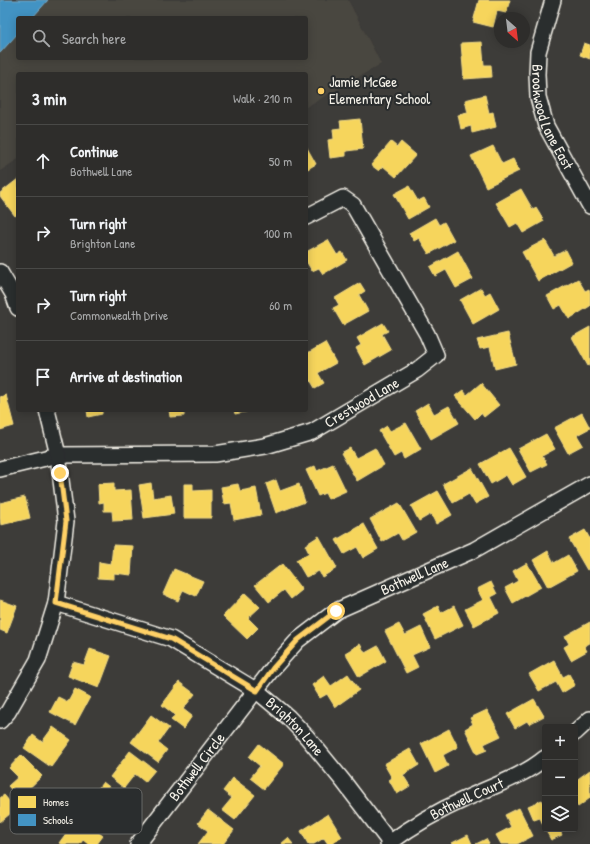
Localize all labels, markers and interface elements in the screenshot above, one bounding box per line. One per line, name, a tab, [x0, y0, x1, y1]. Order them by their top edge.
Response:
north arrow	[494, 12, 530, 48]
search box	[16, 16, 308, 60]
icon: search	[30, 27, 52, 49]
text: Search here	[62, 28, 126, 49]
street label: Brookwood Lane East	[527, 64, 579, 174]
place label: Jamie McGee Elementary School	[329, 71, 430, 109]
marker: Jamie McGee Elementary School	[316, 86, 326, 96]
text: 3 min	[32, 87, 67, 110]
text: Walk · 210 m	[233, 89, 292, 107]
text: Continue	[70, 141, 118, 162]
icon: ahead	[32, 150, 54, 172]
text: 50 m	[269, 152, 292, 170]
text: Bothwell Lane	[70, 162, 133, 180]
text: Turn right	[70, 213, 126, 234]
icon: right	[32, 222, 54, 244]
text: 100 m	[264, 224, 292, 242]
text: Brighton Lane	[70, 234, 135, 252]
text: Turn right	[70, 285, 126, 306]
icon: right	[32, 294, 54, 316]
text: 60 m	[269, 296, 292, 314]
text: Commonwealth Drive	[70, 306, 168, 324]
icon: arrive	[32, 366, 54, 388]
text: Arrive at destination	[70, 366, 182, 387]
street label: Crestwood Lane	[320, 372, 403, 433]
route end	[51, 464, 69, 482]
street label: Bothwell Lane	[377, 552, 452, 600]
route start	[327, 602, 345, 620]
street label: Brighton Lane	[262, 692, 329, 760]
map controls	[542, 724, 578, 832]
button: +	[542, 724, 578, 760]
street label: Bothwell Circle	[164, 728, 230, 805]
button: −	[542, 760, 578, 796]
street label: Bothwell Court	[426, 772, 508, 825]
legend	[10, 788, 142, 834]
text: Homes	[43, 795, 69, 809]
button: layers	[542, 796, 578, 832]
text: Schools	[43, 813, 73, 827]

